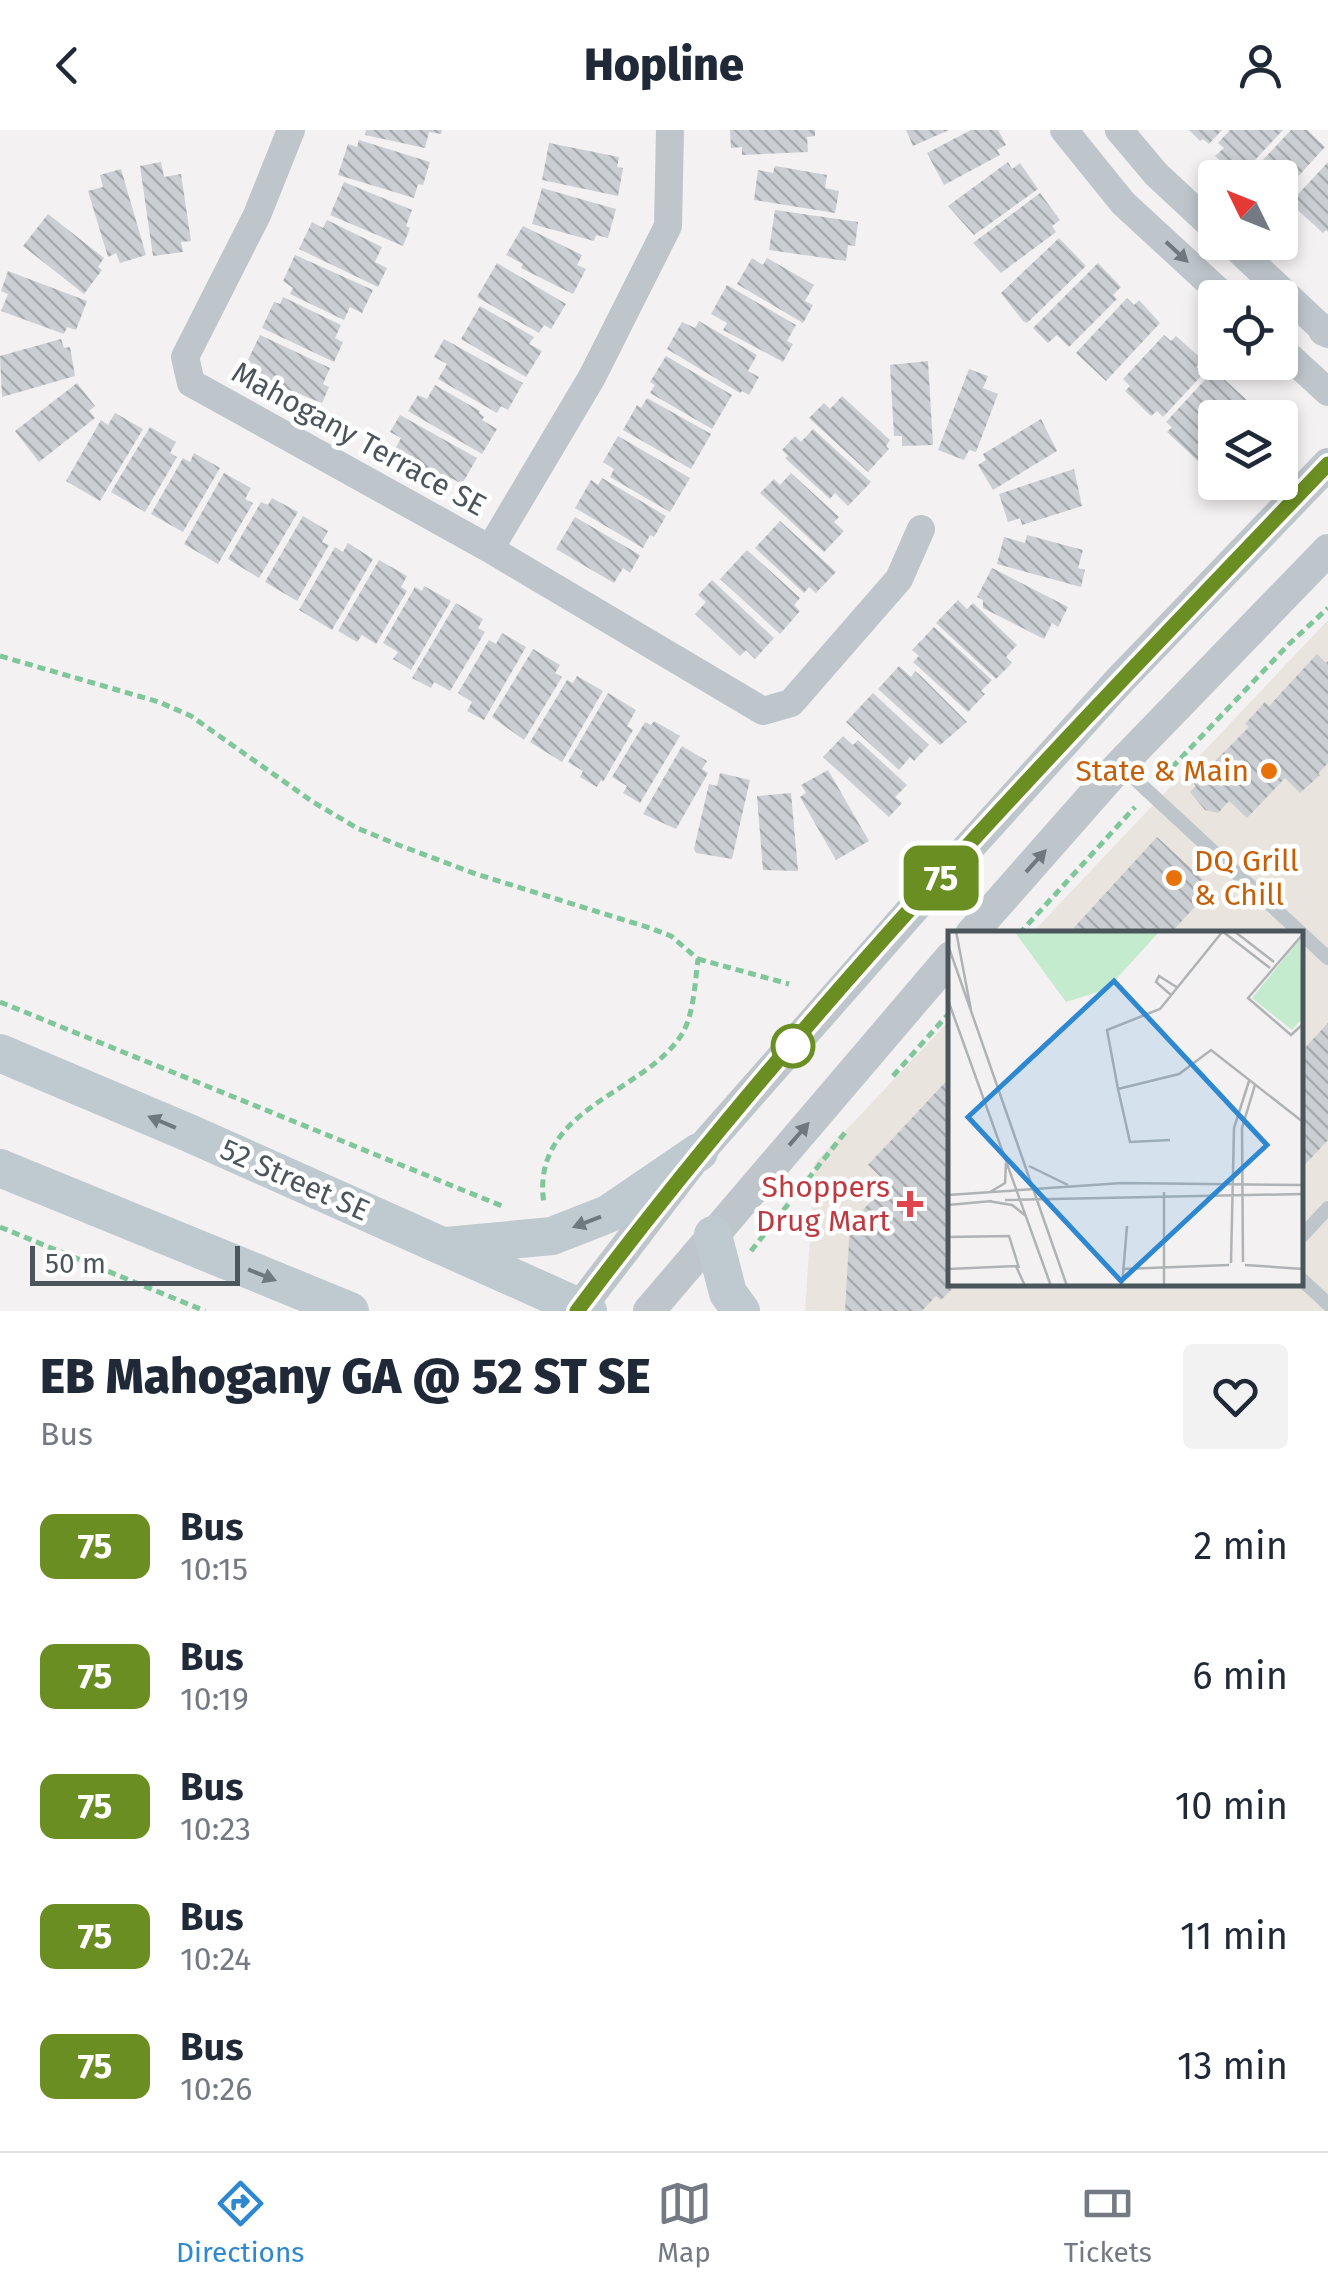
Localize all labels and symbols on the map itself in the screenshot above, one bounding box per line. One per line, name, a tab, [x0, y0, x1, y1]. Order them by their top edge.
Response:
north arrow	[1198, 160, 1298, 260]
one-way arrow	[1164, 241, 1189, 263]
street label: Mahogany Terrace SE	[226, 354, 492, 524]
place label: State & Main	[1076, 753, 1249, 789]
marker: State & Main	[1258, 760, 1280, 782]
place label: DQ Grill & Chill	[1194, 843, 1299, 913]
line badge: 75	[896, 846, 986, 910]
one-way arrow	[1024, 848, 1046, 873]
marker: DQ Grill & Chill	[1163, 867, 1185, 889]
inset map	[948, 931, 1303, 1286]
unlabelled marker	[772, 1025, 814, 1067]
one-way arrow	[148, 1114, 177, 1130]
one-way arrow	[788, 1122, 809, 1147]
street label: 52 Street SE	[215, 1131, 375, 1229]
place label: Shoppers Drug Mart	[756, 1169, 890, 1239]
marker: Shoppers Drug Mart	[899, 1193, 921, 1215]
one-way arrow	[572, 1215, 602, 1231]
scale bar	[30, 1241, 240, 1286]
one-way arrow	[248, 1268, 278, 1284]

